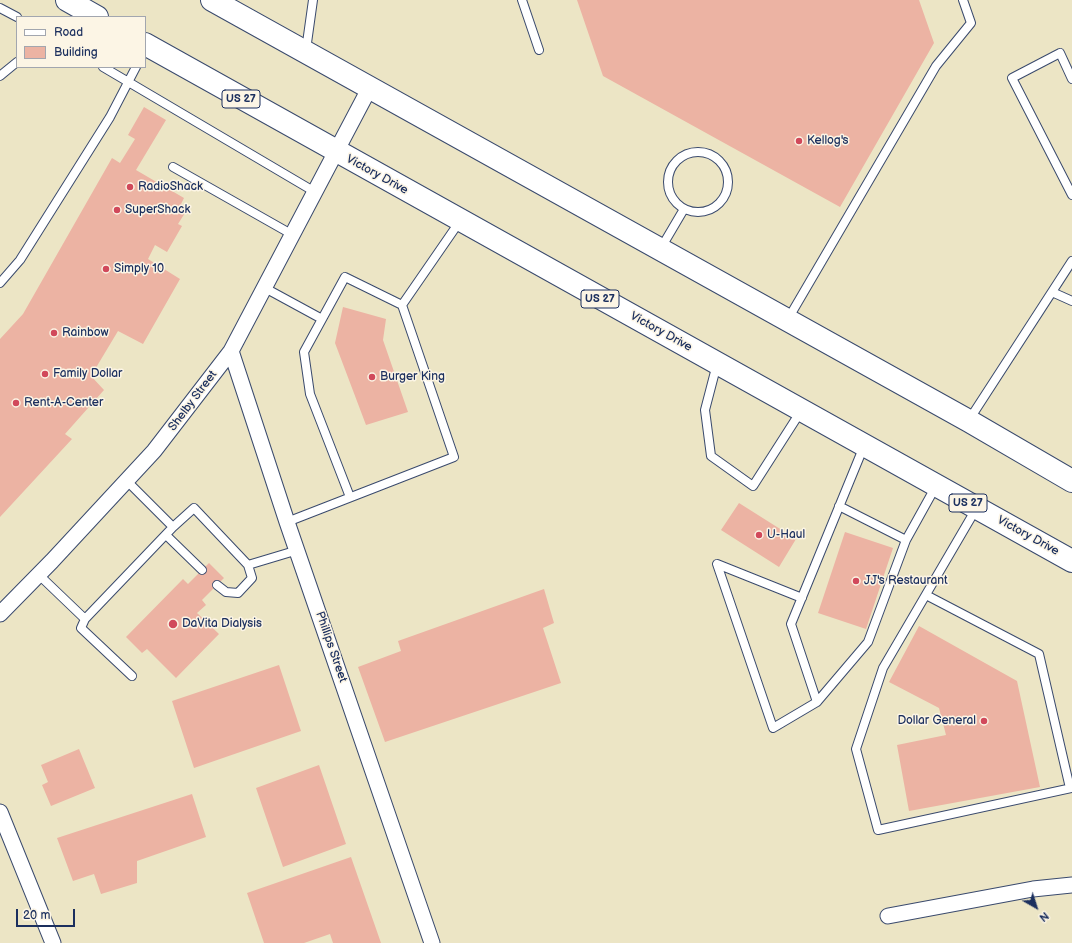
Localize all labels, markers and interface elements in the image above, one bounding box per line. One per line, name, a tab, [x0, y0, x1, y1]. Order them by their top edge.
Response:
legend	[16, 16, 146, 68]
text: Road	[54, 25, 83, 40]
text: Building	[54, 45, 98, 60]
road number: US 27	[222, 90, 260, 108]
place label: Kellog's	[807, 134, 849, 148]
marker: Kellog's	[794, 136, 804, 146]
street label: Victory Drive	[344, 152, 410, 198]
place label: RadioShack	[138, 180, 203, 194]
marker: RadioShack	[125, 182, 135, 192]
place label: SuperShack	[125, 203, 190, 217]
marker: SuperShack	[112, 205, 122, 215]
place label: Simply 10	[114, 262, 164, 276]
marker: Simply 10	[101, 264, 111, 274]
road number: US 27	[581, 290, 619, 308]
street label: Victory Drive	[628, 309, 694, 355]
place label: Rainbow	[62, 326, 109, 340]
marker: Rainbow	[49, 328, 59, 338]
place label: Family Dollar	[53, 367, 122, 381]
street label: Shelby Street	[166, 368, 220, 434]
marker: Family Dollar	[40, 369, 50, 379]
place label: Burger King	[380, 370, 445, 384]
marker: Burger King	[367, 372, 377, 382]
place label: Rent-A-Center	[24, 396, 103, 410]
marker: Rent-A-Center	[11, 398, 21, 408]
road number: US 27	[949, 494, 987, 512]
street label: Victory Drive	[995, 513, 1061, 559]
place label: U-Haul	[767, 528, 805, 542]
marker: U-Haul	[754, 530, 764, 540]
place label: JJ's Restaurant	[864, 574, 948, 588]
marker: JJ's Restaurant	[851, 576, 861, 586]
street label: Phillips Street	[312, 610, 350, 684]
place label: DaVita Dialysis	[182, 617, 262, 631]
marker: DaVita Dialysis	[167, 618, 179, 630]
place label: Dollar General	[897, 714, 976, 728]
marker: Dollar General	[979, 716, 989, 726]
north arrow	[1016, 887, 1056, 927]
scale bar	[18, 901, 77, 927]
text: 20 m	[23, 908, 50, 923]
text: N	[1037, 909, 1051, 924]

